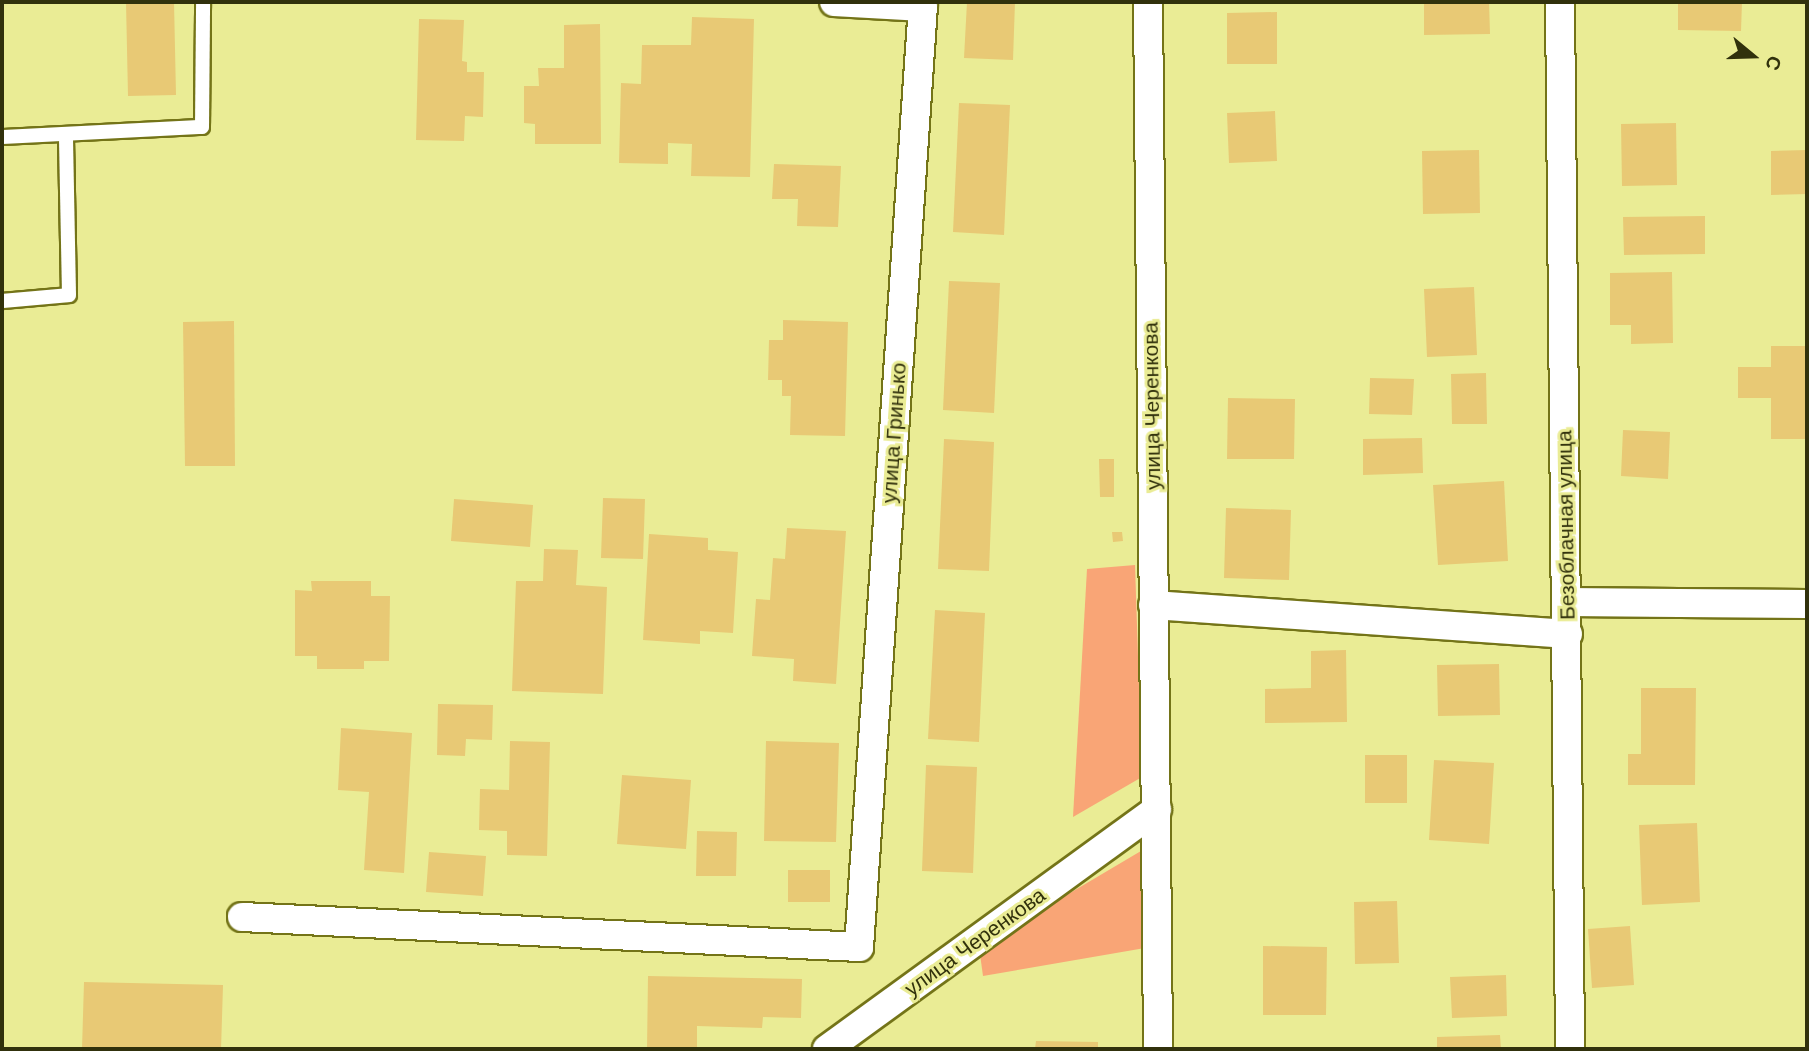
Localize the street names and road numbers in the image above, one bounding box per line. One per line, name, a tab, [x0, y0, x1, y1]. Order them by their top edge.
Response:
street label: улица Черенкова	[1138, 322, 1166, 490]
street label: улица Гринько	[877, 362, 911, 504]
street label: Безоблачная улица	[1552, 430, 1580, 620]
street label: улица Черенкова	[900, 882, 1050, 1002]

